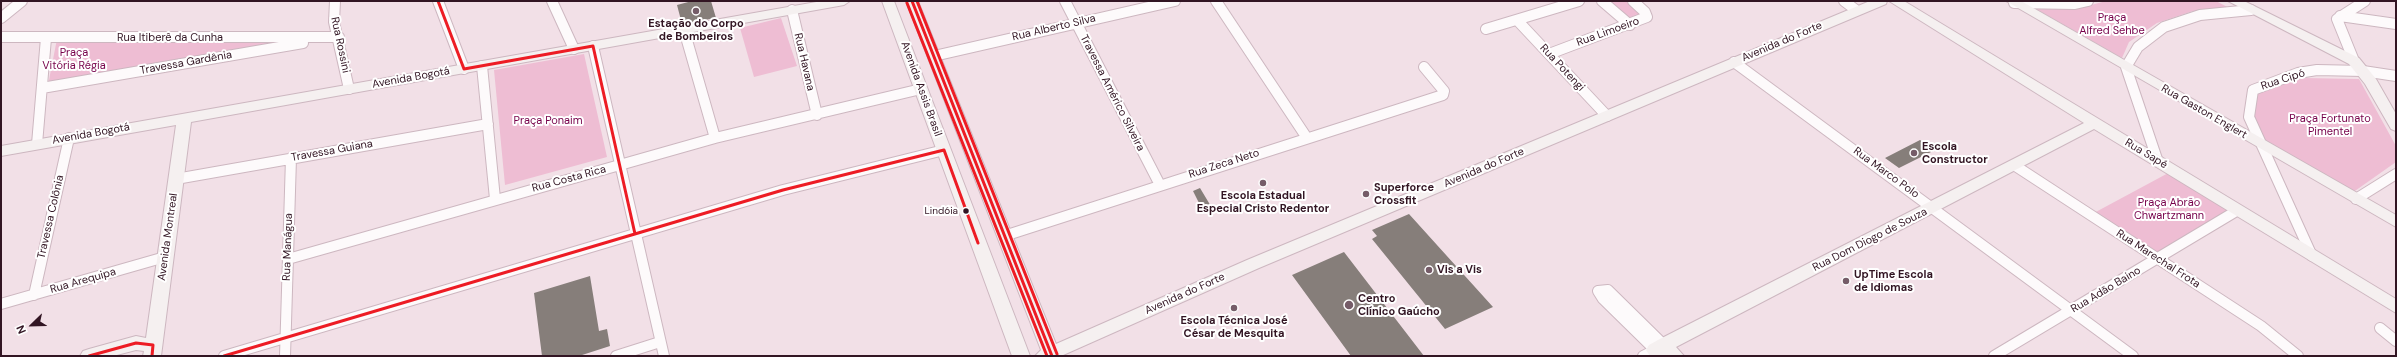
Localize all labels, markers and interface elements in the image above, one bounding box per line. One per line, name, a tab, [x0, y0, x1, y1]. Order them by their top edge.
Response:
marker: Estação do Corpo de Bombeiros	[691, 6, 701, 16]
park label: Praça Alfred Sehbe	[2079, 11, 2145, 37]
street label: Rua Alberto Silva	[1011, 12, 1097, 44]
street label: Rua Limoeiro	[1575, 15, 1641, 49]
street label: Rua Rossini	[328, 16, 352, 74]
place label: Estação do Corpo de Bombeiros	[648, 17, 744, 43]
street label: Avenida do Forte	[1740, 19, 1824, 65]
street label: Rua Itiberê da Cunha	[117, 31, 223, 45]
street label: Rua Havana	[791, 32, 817, 92]
street label: Travessa Américo Silveira	[1077, 33, 1147, 153]
street label: Avenida Assis Brasil	[898, 40, 944, 138]
street label: Rua Potengi	[1537, 42, 1587, 94]
park label: Praça Vitória Régia	[42, 46, 106, 72]
street label: Travessa Gardênia	[139, 48, 233, 78]
street label: Avenida Bogotá	[371, 65, 451, 91]
street label: Rua Cipó	[2259, 67, 2307, 93]
street label: Rua Gaston Englert	[2159, 82, 2249, 142]
park label: Praça Fortunato Pimentel	[2289, 112, 2371, 138]
park label: Praça Ponaim	[514, 114, 582, 128]
street label: Avenida Bogotá	[51, 121, 131, 147]
street label: Rua Sapé	[2122, 136, 2170, 172]
street label: Travessa Guiana	[290, 137, 374, 165]
place label: Escola Constructor	[1922, 140, 1988, 166]
street label: Avenida do Forte	[1442, 145, 1526, 191]
street label: Rua Marco Polo	[1851, 145, 1921, 201]
street label: Rua Zeca Neto	[1187, 146, 1261, 182]
marker: Escola Constructor	[1909, 148, 1919, 158]
street label: Rua Costa Rica	[531, 163, 607, 195]
street label: Travessa Colônia	[35, 174, 67, 260]
marker: Escola Estadual Especial Cristo Redentor	[1258, 178, 1268, 188]
place label: Superforce Crossfit	[1374, 181, 1434, 207]
place label: Escola Estadual Especial Cristo Redentor	[1197, 189, 1329, 215]
marker: Superforce Crossfit	[1361, 189, 1371, 199]
street label: Avenida Montreal	[155, 192, 181, 282]
park label: Praça Abrão Chwartzmann	[2134, 196, 2204, 222]
place label: Lindóia	[925, 205, 958, 217]
street label: Rua Dom Diogo de Souza	[1811, 205, 1929, 275]
marker: Lindóia	[961, 206, 971, 216]
street label: Rua Manágua	[280, 213, 296, 281]
street label: Rua Marechal Frota	[2114, 227, 2202, 291]
place label: Vis a Vis	[1437, 263, 1482, 277]
street label: Rua Adão Baino	[2069, 264, 2143, 316]
street label: Rua Arequipa	[49, 265, 117, 297]
marker: Vis a Vis	[1424, 265, 1434, 275]
place label: UpTime Escola de Idiomas	[1854, 268, 1933, 294]
street label: Avenida do Forte	[1143, 270, 1227, 318]
marker: UpTime Escola de Idiomas	[1841, 276, 1851, 286]
place label: Centro Clínico Gaúcho	[1358, 292, 1440, 318]
marker: Centro Clínico Gaúcho	[1343, 299, 1355, 311]
marker: Escola Técnica José César de Mesquita	[1229, 303, 1239, 313]
north arrow	[12, 305, 52, 345]
place label: Escola Técnica José César de Mesquita	[1180, 314, 1288, 340]
text: N	[13, 323, 29, 336]

